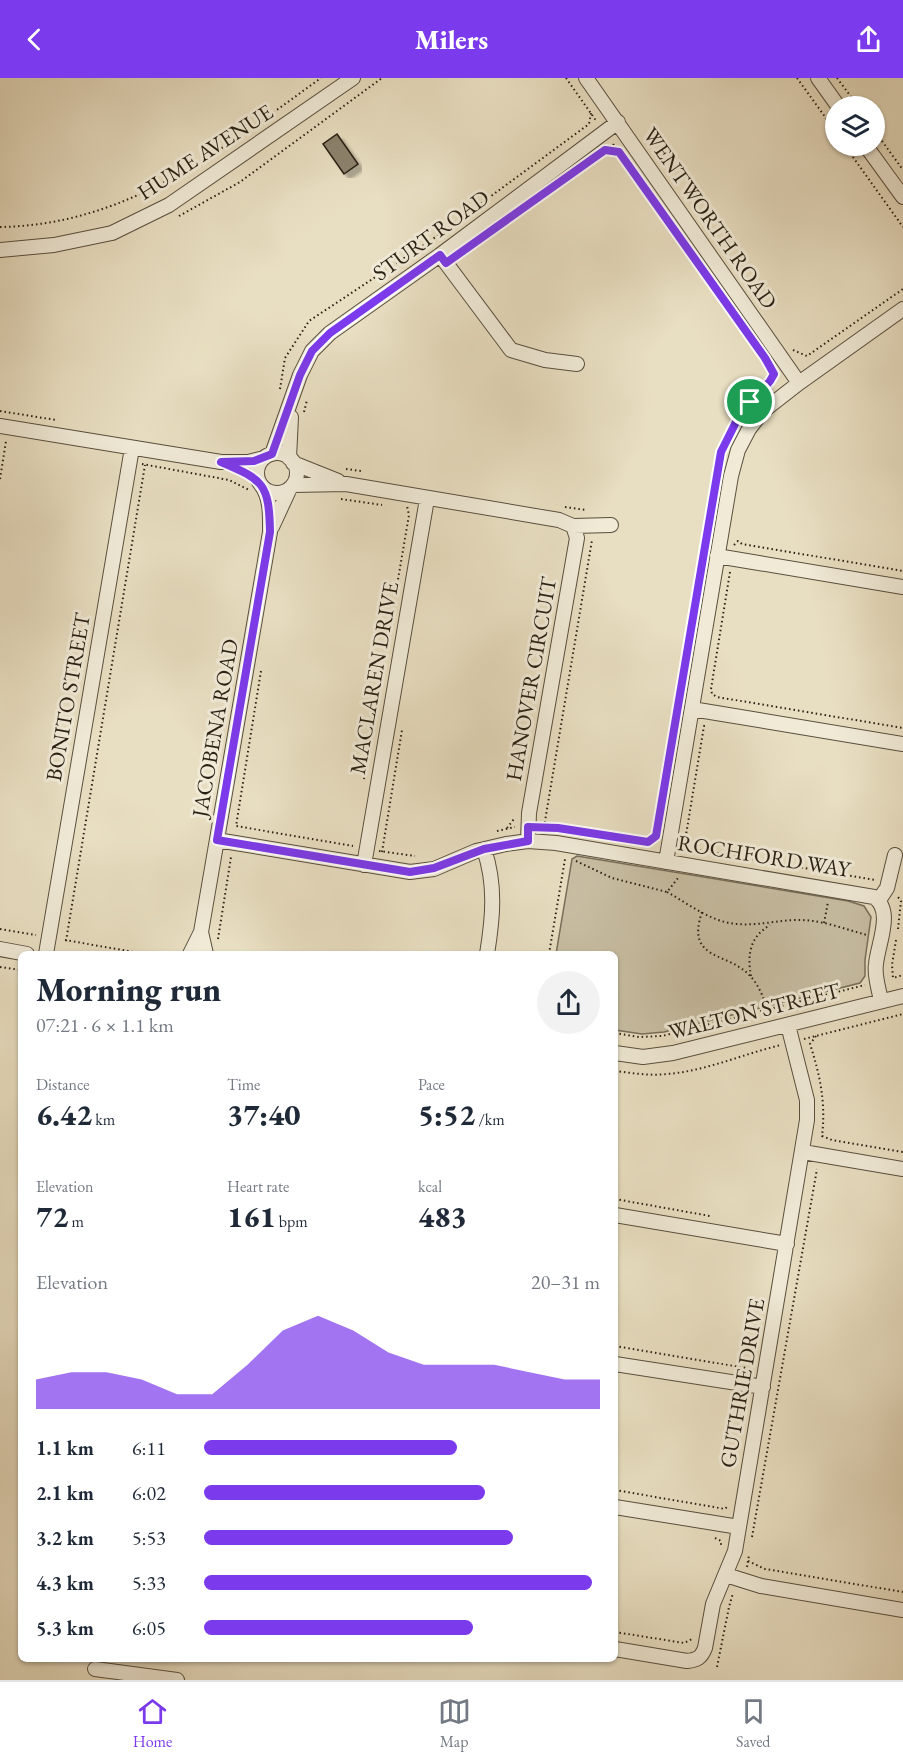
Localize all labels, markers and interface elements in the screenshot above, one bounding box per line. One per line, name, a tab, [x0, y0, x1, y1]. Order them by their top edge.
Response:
text: Milers	[415, 22, 488, 57]
icon: back	[18, 23, 51, 56]
icon: share	[852, 23, 885, 56]
map controls	[825, 96, 885, 156]
button: layers	[825, 96, 885, 156]
street label: HUME AVENUE	[132, 97, 278, 207]
street label: WENTWORTH ROAD	[636, 121, 784, 315]
street label: STURT ROAD	[367, 183, 495, 287]
pin	[724, 376, 775, 427]
icon: arrive	[733, 385, 766, 418]
street label: HANOVER CIRCUIT	[499, 574, 563, 783]
street label: MACLAREN DRIVE	[343, 579, 405, 777]
street label: BONITO STREET	[39, 610, 97, 783]
street label: JACOBENA ROAD	[185, 637, 245, 821]
street label: ROCHFORD WAY	[676, 828, 854, 884]
text: Morning run	[36, 968, 221, 1011]
button: share	[537, 971, 600, 1034]
street label: WALTON STREET	[665, 976, 843, 1046]
text: 07:21 · 6 × 1.1 km	[36, 1012, 174, 1038]
text: Distance	[36, 1074, 89, 1095]
text: Time	[227, 1074, 260, 1095]
text: Pace	[418, 1074, 445, 1095]
text: 6.42	[36, 1095, 92, 1134]
text: 37:40	[227, 1095, 300, 1134]
text: 5:52	[418, 1095, 475, 1134]
text: km	[92, 1109, 115, 1130]
text: /km	[475, 1109, 505, 1130]
text: Elevation	[36, 1176, 94, 1197]
text: Heart rate	[227, 1176, 289, 1197]
text: kcal	[418, 1176, 442, 1197]
text: 72	[36, 1197, 68, 1236]
text: 161	[227, 1197, 276, 1236]
text: 483	[418, 1197, 467, 1236]
text: m	[68, 1211, 84, 1232]
text: bpm	[276, 1211, 308, 1232]
text: Elevation	[36, 1269, 108, 1295]
text: 20–31 m	[531, 1269, 600, 1295]
street label: GUTHRIE DRIVE	[713, 1296, 771, 1470]
text: 1.1 km	[36, 1435, 94, 1461]
text: 6:11	[132, 1435, 166, 1461]
text: 2.1 km	[36, 1480, 94, 1506]
text: 6:02	[132, 1480, 166, 1506]
text: 3.2 km	[36, 1525, 94, 1551]
text: 5:53	[132, 1525, 166, 1551]
text: 4.3 km	[36, 1570, 94, 1596]
text: 5:33	[132, 1570, 166, 1596]
text: 5.3 km	[36, 1615, 94, 1641]
text: 6:05	[132, 1615, 166, 1641]
tab: Home	[133, 1695, 172, 1752]
tab: Map	[438, 1695, 471, 1752]
tab: Saved	[736, 1695, 770, 1752]

